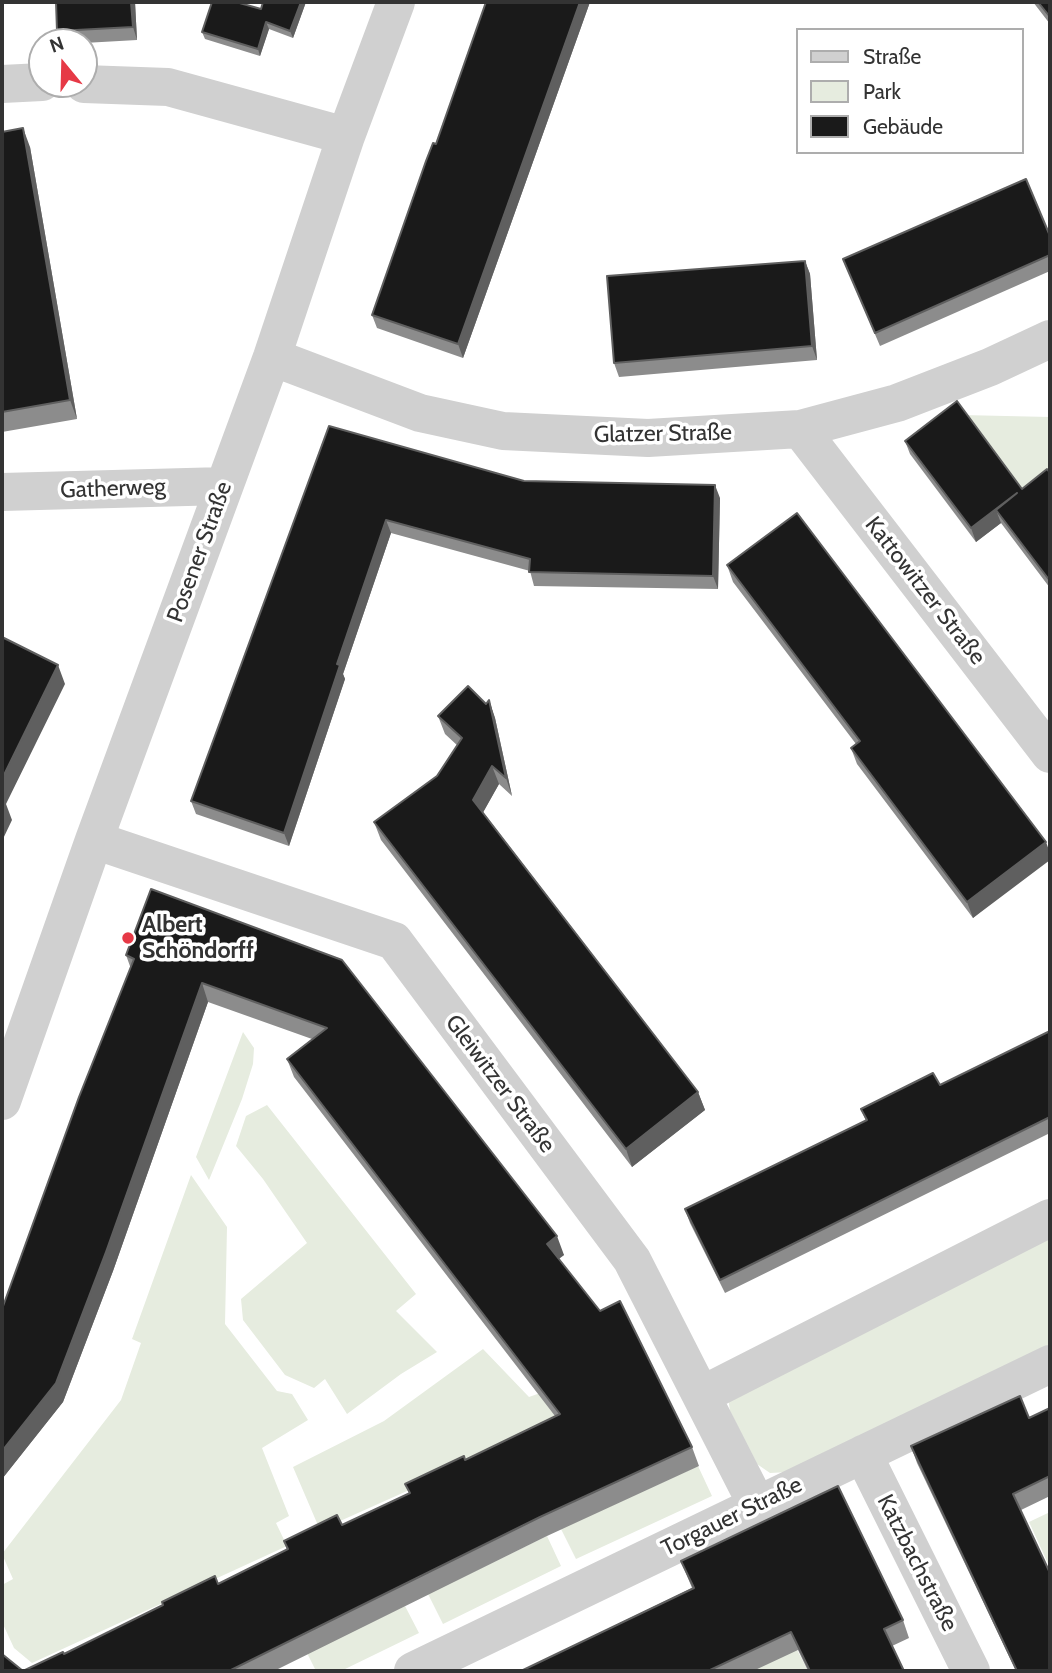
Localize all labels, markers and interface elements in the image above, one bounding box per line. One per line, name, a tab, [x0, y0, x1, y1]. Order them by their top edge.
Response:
north arrow	[28, 28, 98, 98]
legend	[796, 28, 1024, 154]
text: N	[47, 32, 67, 58]
text: Straße	[863, 44, 921, 69]
text: Park	[863, 79, 901, 104]
text: Gebäude	[863, 114, 943, 139]
street label: Glatzer Straße	[594, 419, 732, 449]
street label: Gatherweg	[60, 473, 166, 505]
street label: Posener Straße	[162, 478, 238, 626]
street label: Kattowitzer Straße	[859, 512, 991, 670]
place label: Albert Schöndorff	[142, 911, 254, 965]
marker: Albert Schöndorff	[120, 930, 136, 946]
street label: Gleiwitzer Straße	[439, 1010, 561, 1158]
street label: Torgauer Straße	[657, 1471, 807, 1563]
street label: Katzbachstraße	[871, 1490, 963, 1636]

